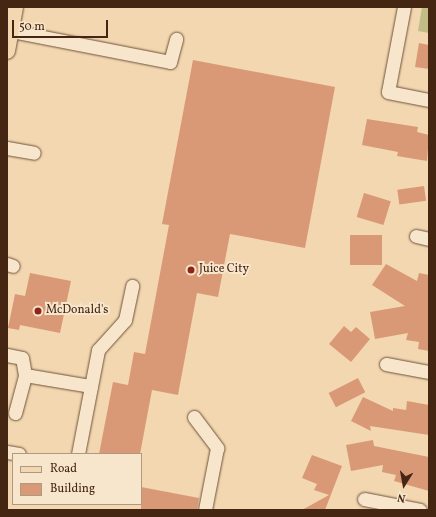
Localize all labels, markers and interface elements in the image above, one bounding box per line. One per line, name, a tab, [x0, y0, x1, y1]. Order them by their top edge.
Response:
scale bar	[14, 12, 110, 38]
text: 50 m	[19, 19, 45, 35]
place label: Juice City	[199, 263, 249, 277]
marker: Juice City	[186, 265, 196, 275]
place label: McDonald's	[46, 304, 108, 318]
marker: McDonald's	[33, 306, 43, 316]
legend	[12, 453, 142, 505]
text: Road	[50, 461, 77, 477]
north arrow	[384, 465, 424, 505]
text: Building	[50, 481, 95, 497]
text: N	[396, 489, 407, 505]

